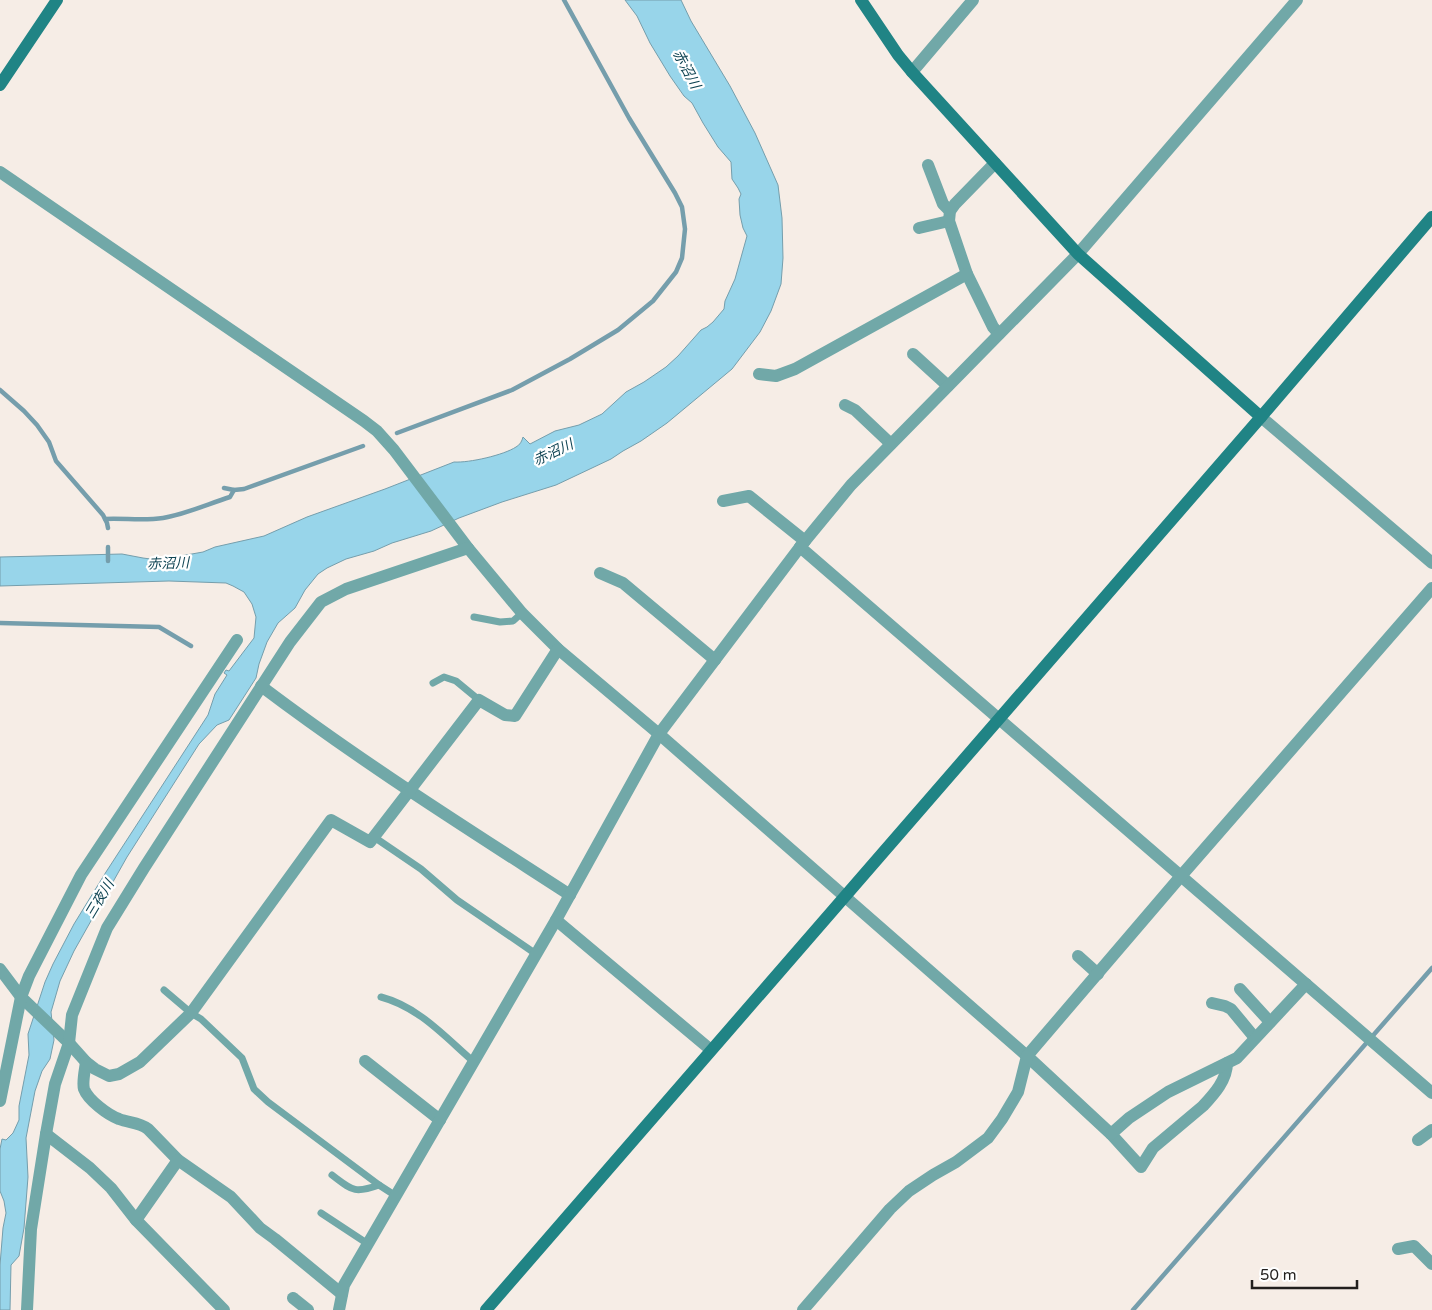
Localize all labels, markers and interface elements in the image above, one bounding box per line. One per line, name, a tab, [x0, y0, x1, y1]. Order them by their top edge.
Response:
water label: 赤沼川	[669, 47, 705, 94]
water label: 赤沼川	[531, 435, 578, 469]
water label: 赤沼川	[147, 554, 191, 573]
water label: 三夜川	[81, 875, 119, 922]
scale bar	[1252, 1258, 1357, 1290]
text: 50 m	[1260, 1266, 1297, 1284]

